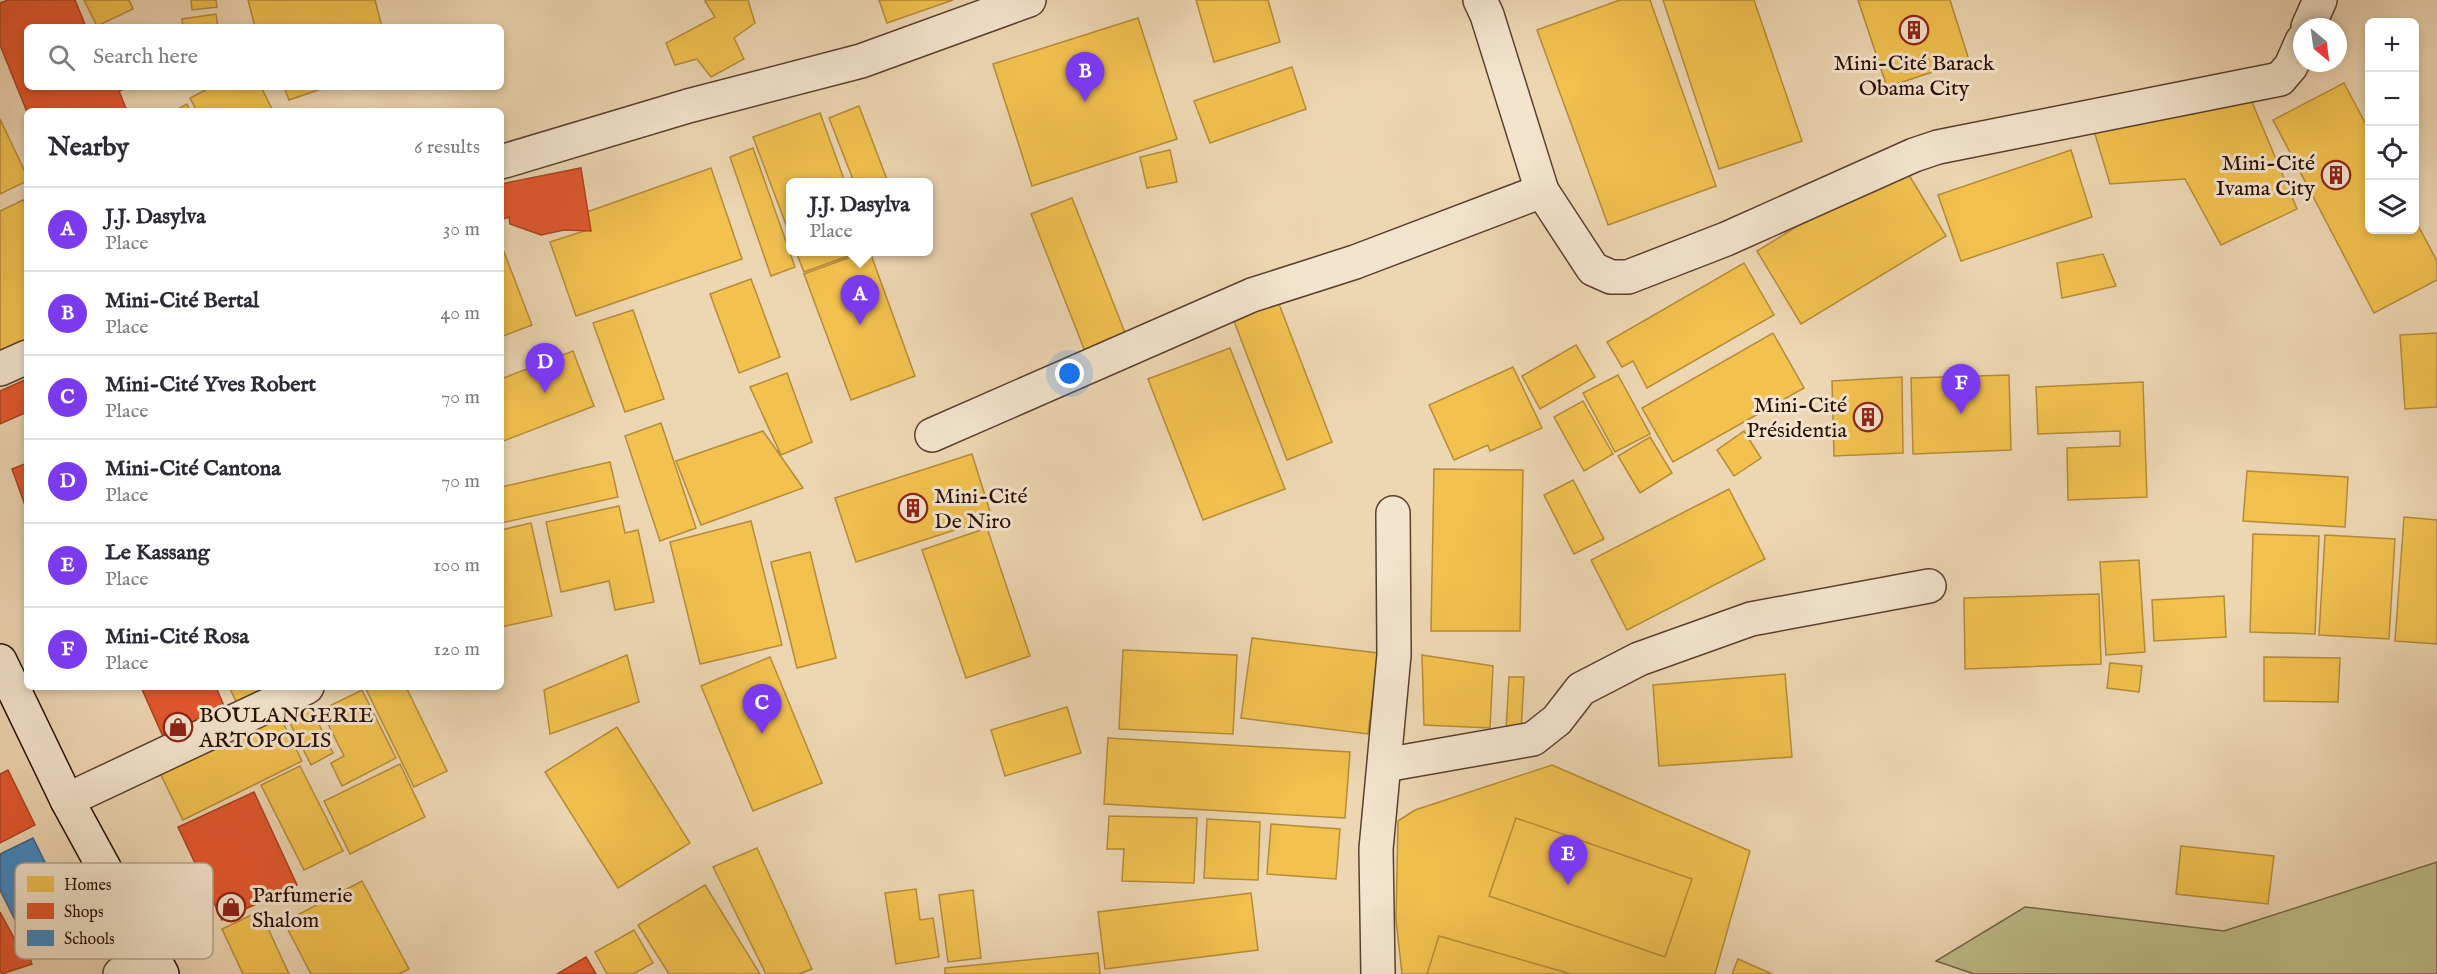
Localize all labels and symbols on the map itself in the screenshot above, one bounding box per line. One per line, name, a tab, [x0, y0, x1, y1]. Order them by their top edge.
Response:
building icon: Mini-Cité Barack Obama City	[1898, 14, 1930, 46]
north arrow	[2293, 18, 2347, 72]
place label: Mini-Cité Barack Obama City	[1833, 50, 1995, 103]
pin: B	[1066, 52, 1104, 102]
place label: Mini-Cité Ivama City	[2216, 150, 2315, 203]
building icon: Mini-Cité Ivama City	[2320, 159, 2352, 191]
pin: A	[840, 276, 880, 325]
pin: D	[526, 344, 564, 393]
your location	[1055, 359, 1084, 388]
pin: F	[1942, 364, 1980, 414]
place label: Mini-Cité Présidentia	[1746, 392, 1847, 445]
building icon: Mini-Cité Présidentia	[1852, 401, 1884, 433]
place label: Mini-Cité De Niro	[934, 483, 1028, 536]
building icon: Mini-Cité De Niro	[897, 492, 929, 524]
pin: C	[742, 684, 782, 734]
place label: BOULANGERIE ARTOPOLIS	[198, 702, 374, 755]
shop icon: BOULANGERIE ARTOPOLIS	[162, 711, 194, 743]
pin: E	[1548, 836, 1588, 885]
legend	[15, 863, 213, 959]
text: Homes	[64, 876, 112, 896]
place label: Parfumerie Shalom	[252, 882, 353, 935]
shop icon: Parfumerie Shalom	[215, 891, 247, 923]
text: Shops	[64, 903, 104, 923]
text: Schools	[64, 930, 115, 950]

